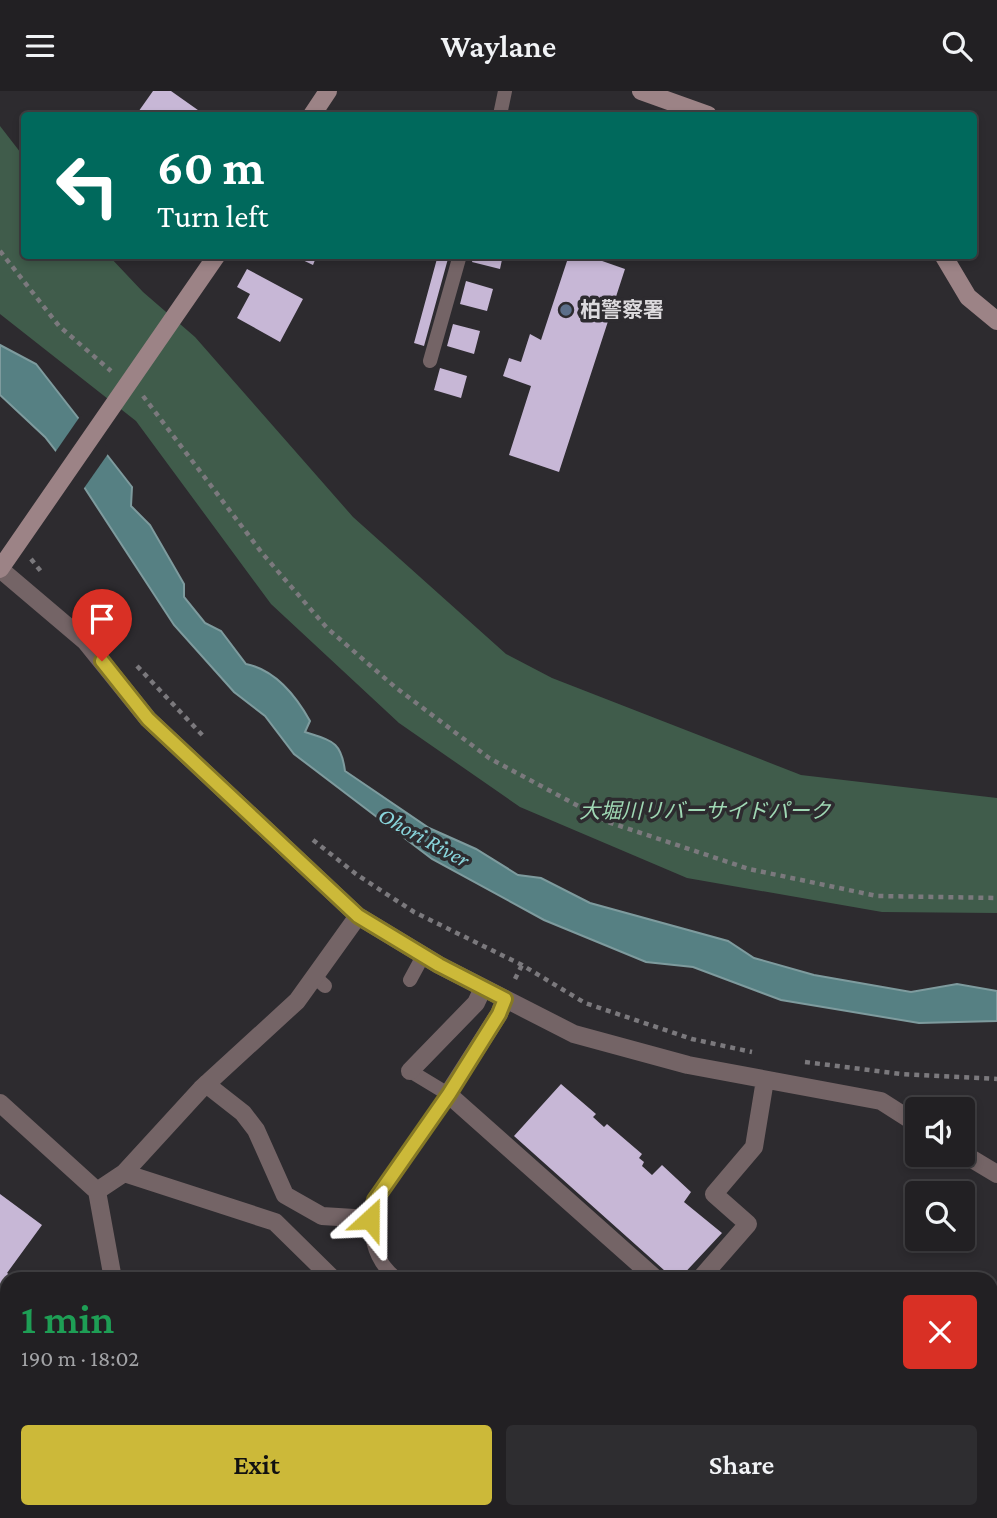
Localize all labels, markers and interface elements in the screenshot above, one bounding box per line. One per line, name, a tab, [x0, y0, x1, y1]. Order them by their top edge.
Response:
icon: menu	[21, 27, 59, 65]
icon: search	[938, 27, 976, 65]
text: Waylane	[441, 28, 556, 64]
icon: left	[42, 140, 133, 231]
text: 60 m	[157, 140, 264, 195]
text: Turn left	[157, 198, 268, 234]
place label: 柏警察署	[580, 298, 664, 322]
marker: 柏警察署	[558, 302, 574, 318]
pin	[72, 589, 132, 661]
icon: arrive	[83, 600, 121, 638]
park label: 大堀川リバーサイドパーク	[579, 799, 832, 823]
water label: Ohori River	[374, 801, 475, 873]
map controls	[905, 1097, 975, 1251]
button: sound	[905, 1097, 975, 1167]
button: search	[905, 1181, 975, 1251]
position arrow	[333, 1182, 407, 1256]
text: 1 min	[21, 1295, 114, 1342]
button: close	[903, 1295, 977, 1369]
text: 190 m · 18:02	[21, 1345, 139, 1371]
button: Exit	[21, 1425, 492, 1505]
button: Share	[506, 1425, 977, 1505]

